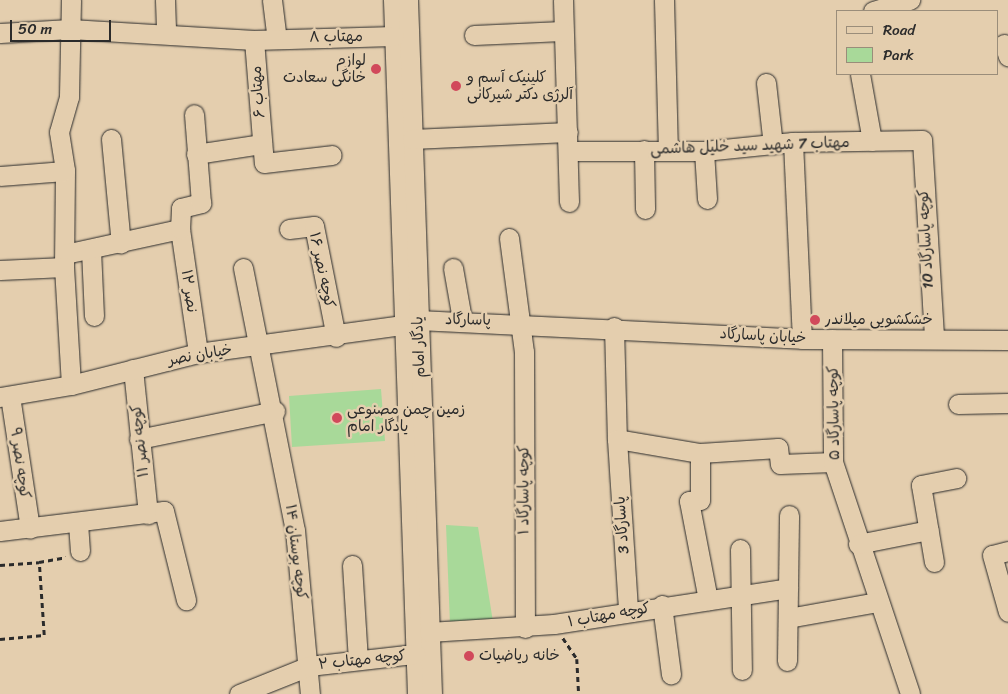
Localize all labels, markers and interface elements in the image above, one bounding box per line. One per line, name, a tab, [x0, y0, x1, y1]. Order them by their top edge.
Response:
scale bar	[12, 10, 114, 42]
legend	[836, 10, 998, 75]
text: 50 m	[18, 16, 52, 42]
text: Road	[883, 17, 915, 43]
street label: مهتاب ۸	[309, 28, 363, 46]
text: Park	[883, 42, 914, 68]
place label: لوازم خانگی سعادت	[283, 51, 366, 86]
marker: لوازم خانگی سعادت	[370, 63, 382, 75]
street label: مهتاب ۶	[247, 65, 269, 119]
place label: کلینیک آسم و آلرژی دکتر شیرکانی	[467, 68, 573, 103]
marker: کلینیک آسم و آلرژی دکتر شیرکانی	[449, 79, 463, 93]
street label: مهتاب 7 شهید سید خلیل هاشمی	[650, 134, 850, 158]
street label: کوچه پاسارگاد 10	[914, 189, 938, 289]
street label: کوچه نصر ۱۶	[305, 231, 339, 309]
street label: نصر ۱۲	[177, 268, 201, 314]
street label: پاسارگاد	[445, 311, 491, 329]
place label: خشکشویی میلاندر	[825, 311, 933, 329]
marker: خشکشویی میلاندر	[809, 314, 821, 326]
street label: یادگار امام	[409, 316, 429, 378]
street label: خیابان پاسارگاد	[719, 325, 807, 347]
street label: خیابان نصر	[166, 341, 234, 369]
street label: کوچه پاسارگاد ۵	[824, 366, 844, 460]
place label: زمین چمن مصنوعی یادگار امام	[347, 400, 465, 435]
street label: کوچه نصر ۱۱	[127, 404, 153, 478]
marker: زمین چمن مصنوعی یادگار امام	[331, 412, 343, 424]
street label: کوچه نصر ۹	[6, 426, 34, 500]
street label: کوچه پاسارگاد ۱	[515, 445, 533, 535]
street label: پاسارگاد 3	[611, 495, 633, 555]
street label: کوچه بوستان ۱۴	[281, 503, 311, 601]
street label: کوچه مهتاب ۱	[567, 599, 651, 631]
street label: کوچه مهتاب ۲	[317, 646, 407, 674]
place label: خانه ریاضیات	[479, 647, 560, 665]
marker: خانه ریاضیات	[463, 650, 475, 662]

